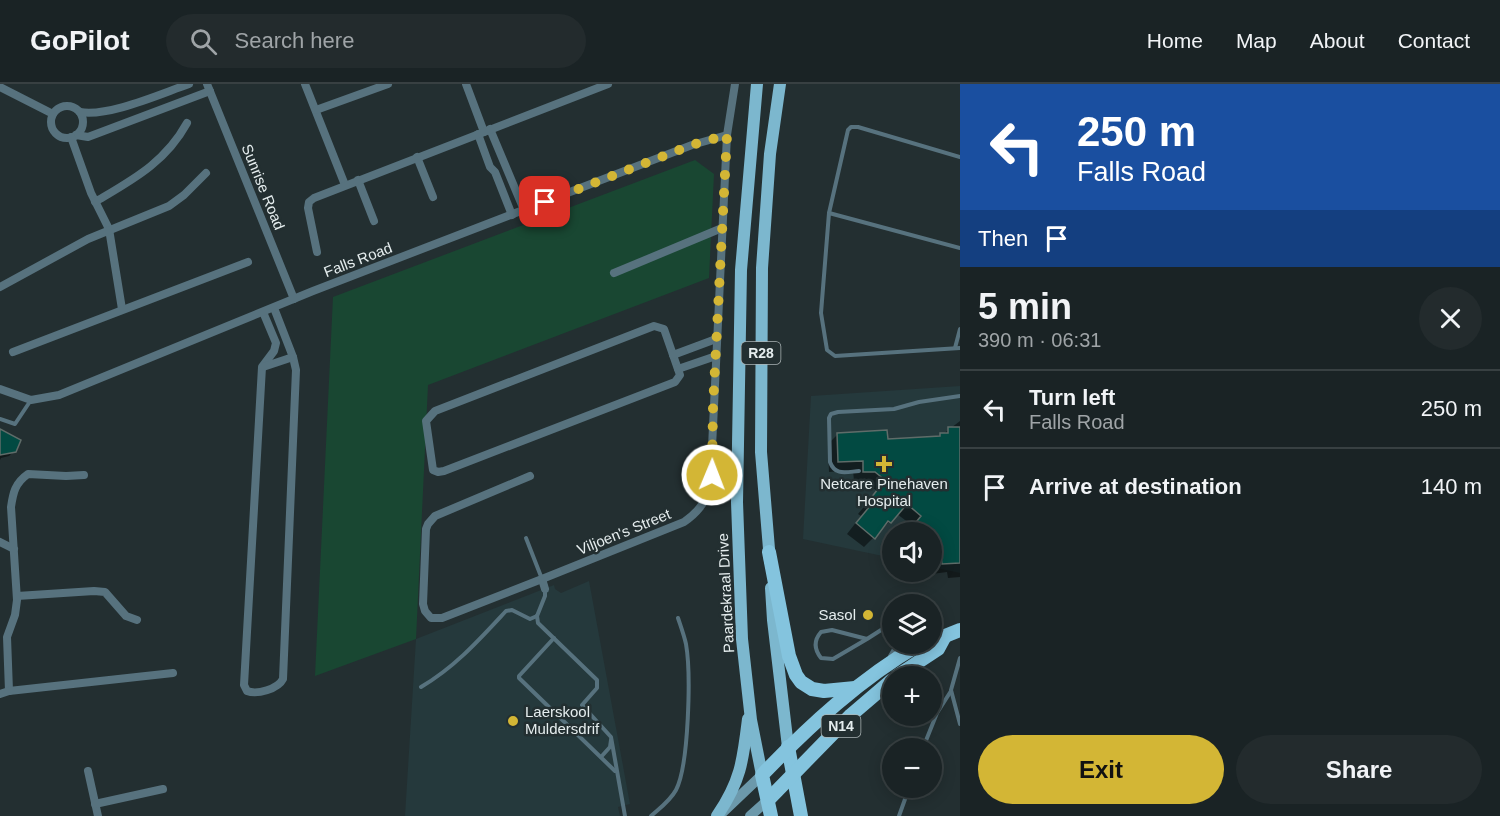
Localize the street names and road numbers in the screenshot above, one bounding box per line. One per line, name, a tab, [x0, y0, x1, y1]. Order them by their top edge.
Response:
street label: Sunrise Road	[239, 141, 288, 232]
street label: Falls Road	[321, 239, 394, 280]
road number: R28	[742, 342, 780, 364]
street label: Viljoen's Street	[575, 505, 674, 558]
street label: Paardekraal Drive	[714, 533, 737, 653]
road number: N14	[822, 715, 860, 737]

